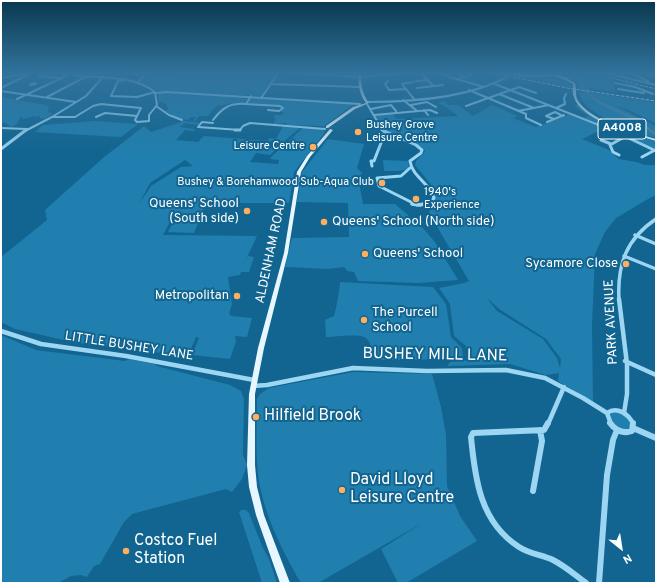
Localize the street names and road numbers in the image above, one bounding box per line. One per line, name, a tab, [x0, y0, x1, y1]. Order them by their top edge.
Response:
road number: A4008	[598, 119, 646, 139]
street label: ALDENHAM ROAD	[253, 197, 291, 305]
street label: PARK AVENUE	[602, 279, 622, 365]
street label: LITTLE BUSHEY LANE	[63, 329, 195, 365]
street label: BUSHEY MILL LANE	[362, 345, 508, 367]

